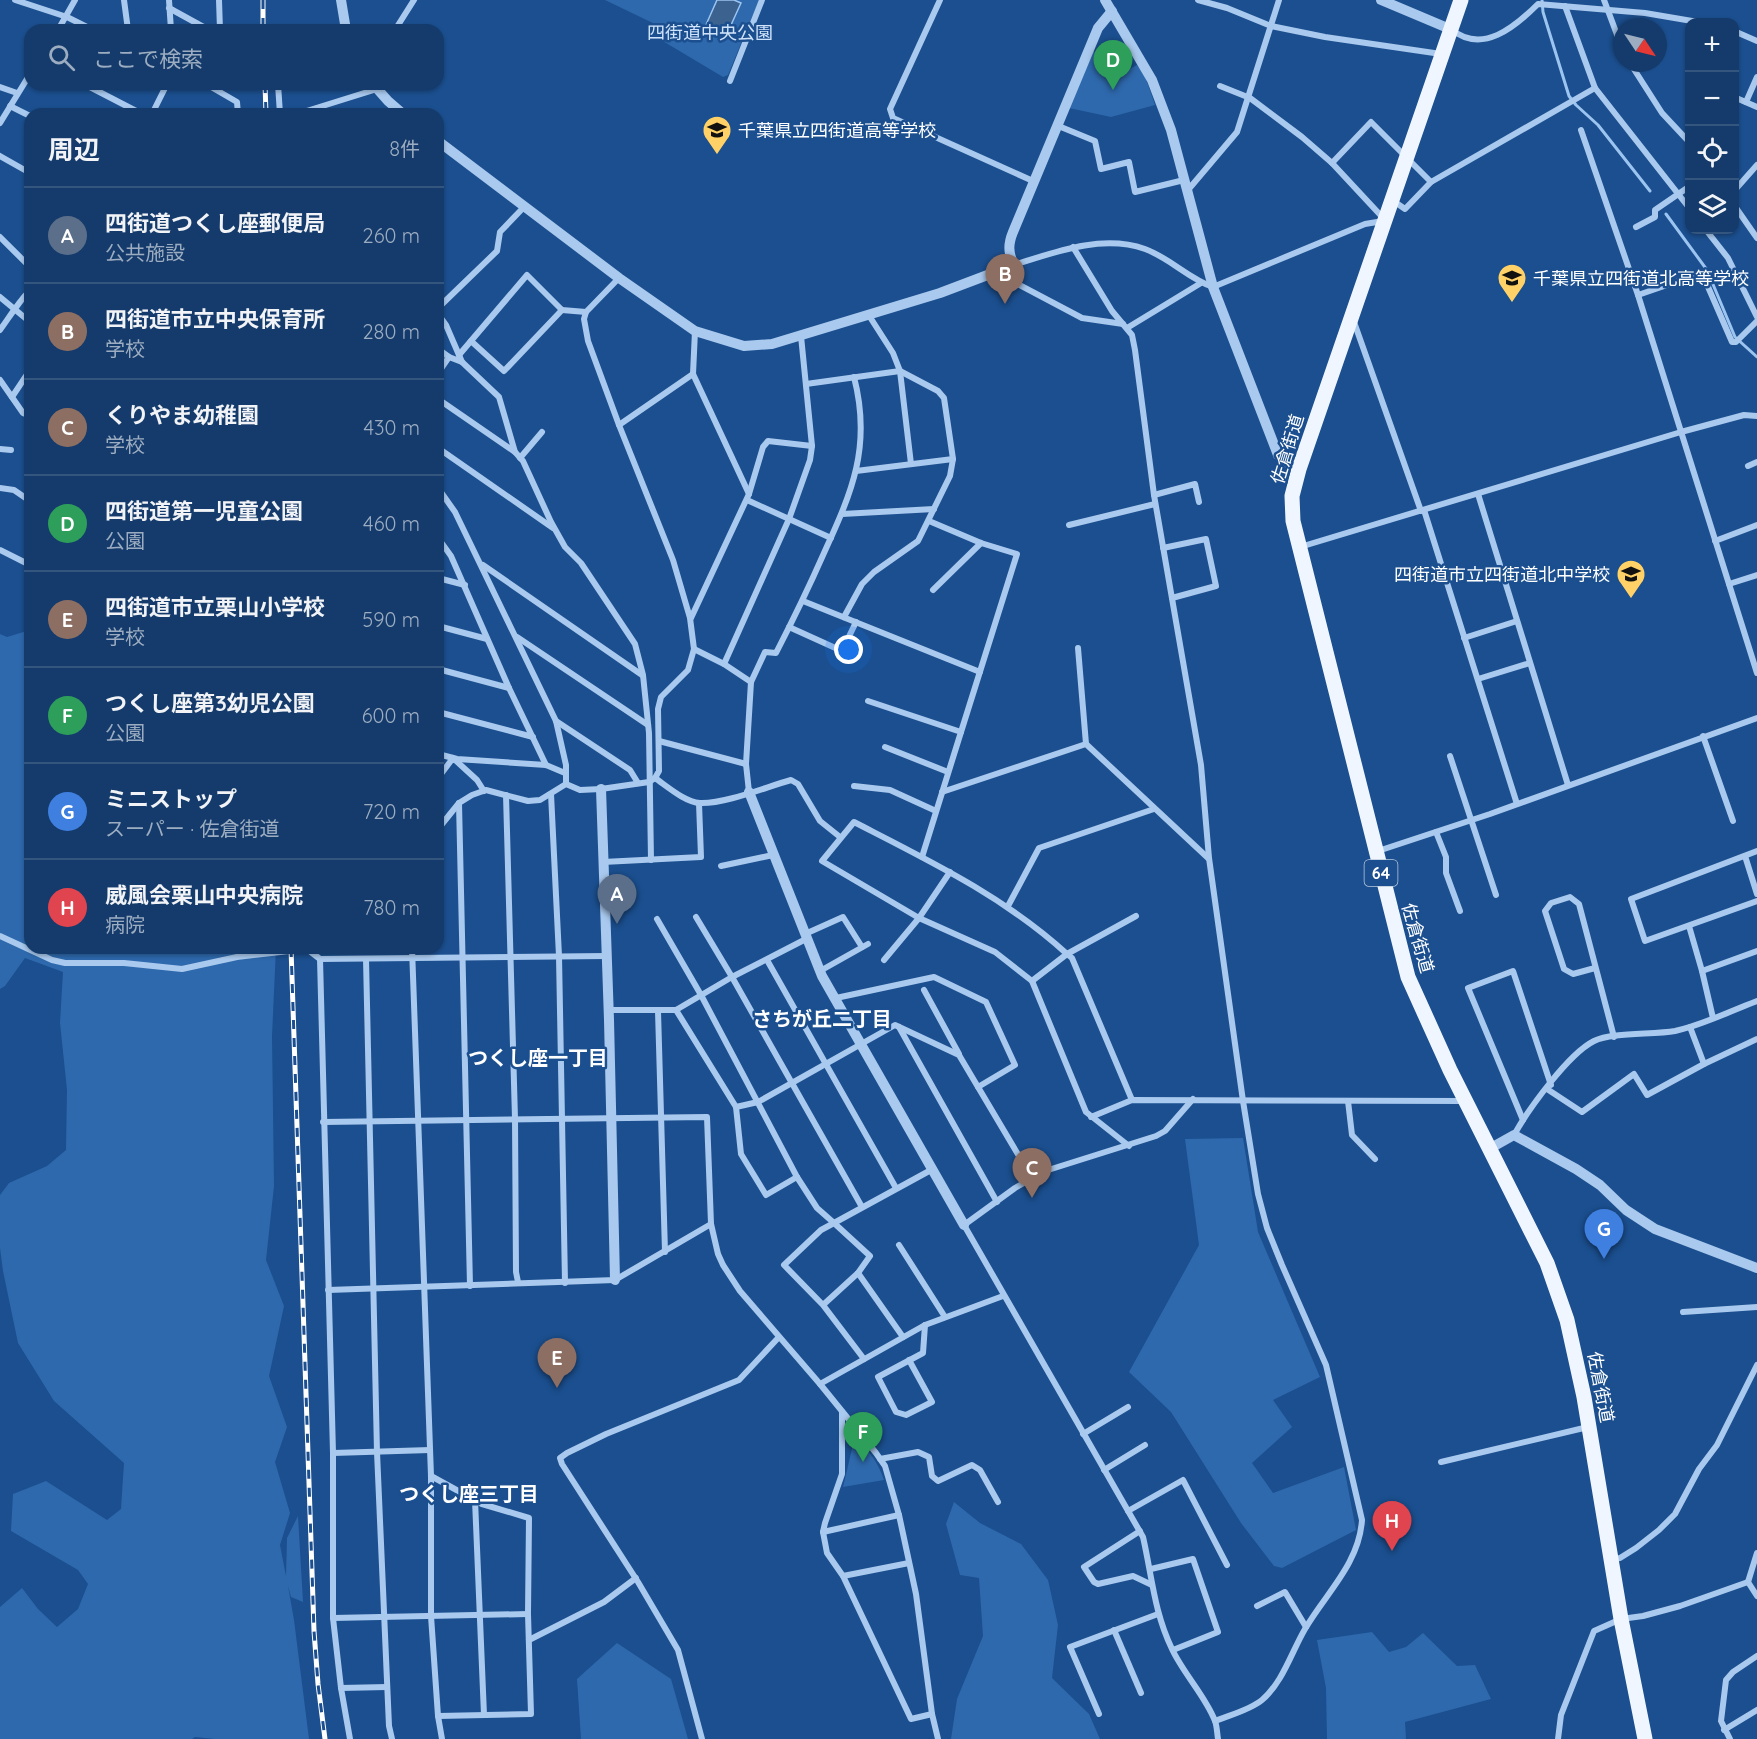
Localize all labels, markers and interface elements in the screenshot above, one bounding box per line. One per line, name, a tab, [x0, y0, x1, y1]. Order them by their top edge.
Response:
north arrow	[1613, 18, 1667, 72]
map controls	[1685, 18, 1739, 234]
button: +	[1685, 18, 1739, 72]
park label: 四街道中央公園	[647, 21, 773, 44]
search box	[24, 24, 444, 90]
pin: D	[1094, 40, 1132, 90]
icon: search	[45, 41, 78, 74]
text: ここで検索	[93, 45, 203, 73]
button: −	[1685, 72, 1739, 126]
school or university icon: 千葉県立四街道高等学校	[701, 114, 733, 156]
place label: 千葉県立四街道高等学校	[738, 119, 936, 142]
button: locate	[1685, 126, 1739, 180]
text: 周辺	[48, 133, 100, 166]
text: 8件	[389, 136, 420, 161]
button: layers	[1685, 180, 1739, 234]
text: 四街道つくし座郵便局	[105, 209, 325, 237]
text: A	[61, 223, 74, 248]
text: 260 m	[363, 223, 420, 248]
text: 公共施設	[105, 240, 185, 265]
pin: B	[986, 254, 1024, 304]
school or university icon: 千葉県立四街道北高等学校	[1496, 262, 1528, 304]
place label: 千葉県立四街道北高等学校	[1533, 267, 1749, 290]
text: 四街道市立中央保育所	[105, 305, 325, 333]
text: B	[61, 319, 74, 344]
text: 280 m	[363, 319, 420, 344]
text: 学校	[105, 336, 145, 361]
text: くりやま幼稚園	[105, 401, 259, 429]
street label: 佐倉街道	[1265, 411, 1309, 487]
text: C	[61, 415, 74, 440]
text: 430 m	[363, 415, 420, 440]
text: 学校	[105, 432, 145, 457]
text: 四街道第一児童公園	[105, 497, 303, 525]
text: D	[60, 511, 75, 536]
text: 460 m	[363, 511, 420, 536]
text: 公園	[105, 528, 145, 553]
school or university icon: 四街道市立四街道北中学校	[1615, 558, 1647, 600]
place label: 四街道市立四街道北中学校	[1394, 563, 1610, 586]
text: 四街道市立栗山小学校	[105, 593, 325, 621]
text: E	[62, 607, 73, 632]
text: 590 m	[362, 607, 420, 632]
text: 学校	[105, 624, 145, 649]
your location	[834, 635, 863, 664]
text: つくし座第3幼児公園	[105, 689, 315, 717]
text: F	[62, 703, 73, 728]
text: 600 m	[362, 703, 420, 728]
text: 公園	[105, 720, 145, 745]
text: ミニストップ	[105, 785, 237, 813]
text: G	[61, 799, 74, 824]
text: 720 m	[363, 799, 420, 824]
text: スーパー · 佐倉街道	[105, 816, 280, 841]
road number: 64	[1364, 860, 1398, 886]
pin: A	[598, 874, 636, 924]
text: 威風会栗山中央病院	[105, 881, 303, 909]
text: H	[60, 895, 75, 920]
text: 780 m	[363, 895, 420, 920]
street label: 佐倉街道	[1397, 900, 1439, 976]
text: 病院	[105, 912, 145, 937]
district label: さちが丘二丁目	[752, 1006, 892, 1031]
district label: つくし座一丁目	[468, 1045, 608, 1070]
pin: C	[1012, 1148, 1052, 1198]
pin: G	[1584, 1210, 1624, 1259]
pin: E	[538, 1338, 576, 1388]
street label: 佐倉街道	[1583, 1349, 1619, 1425]
pin: F	[844, 1412, 882, 1462]
district label: つくし座三丁目	[399, 1481, 539, 1506]
pin: H	[1372, 1502, 1412, 1551]

